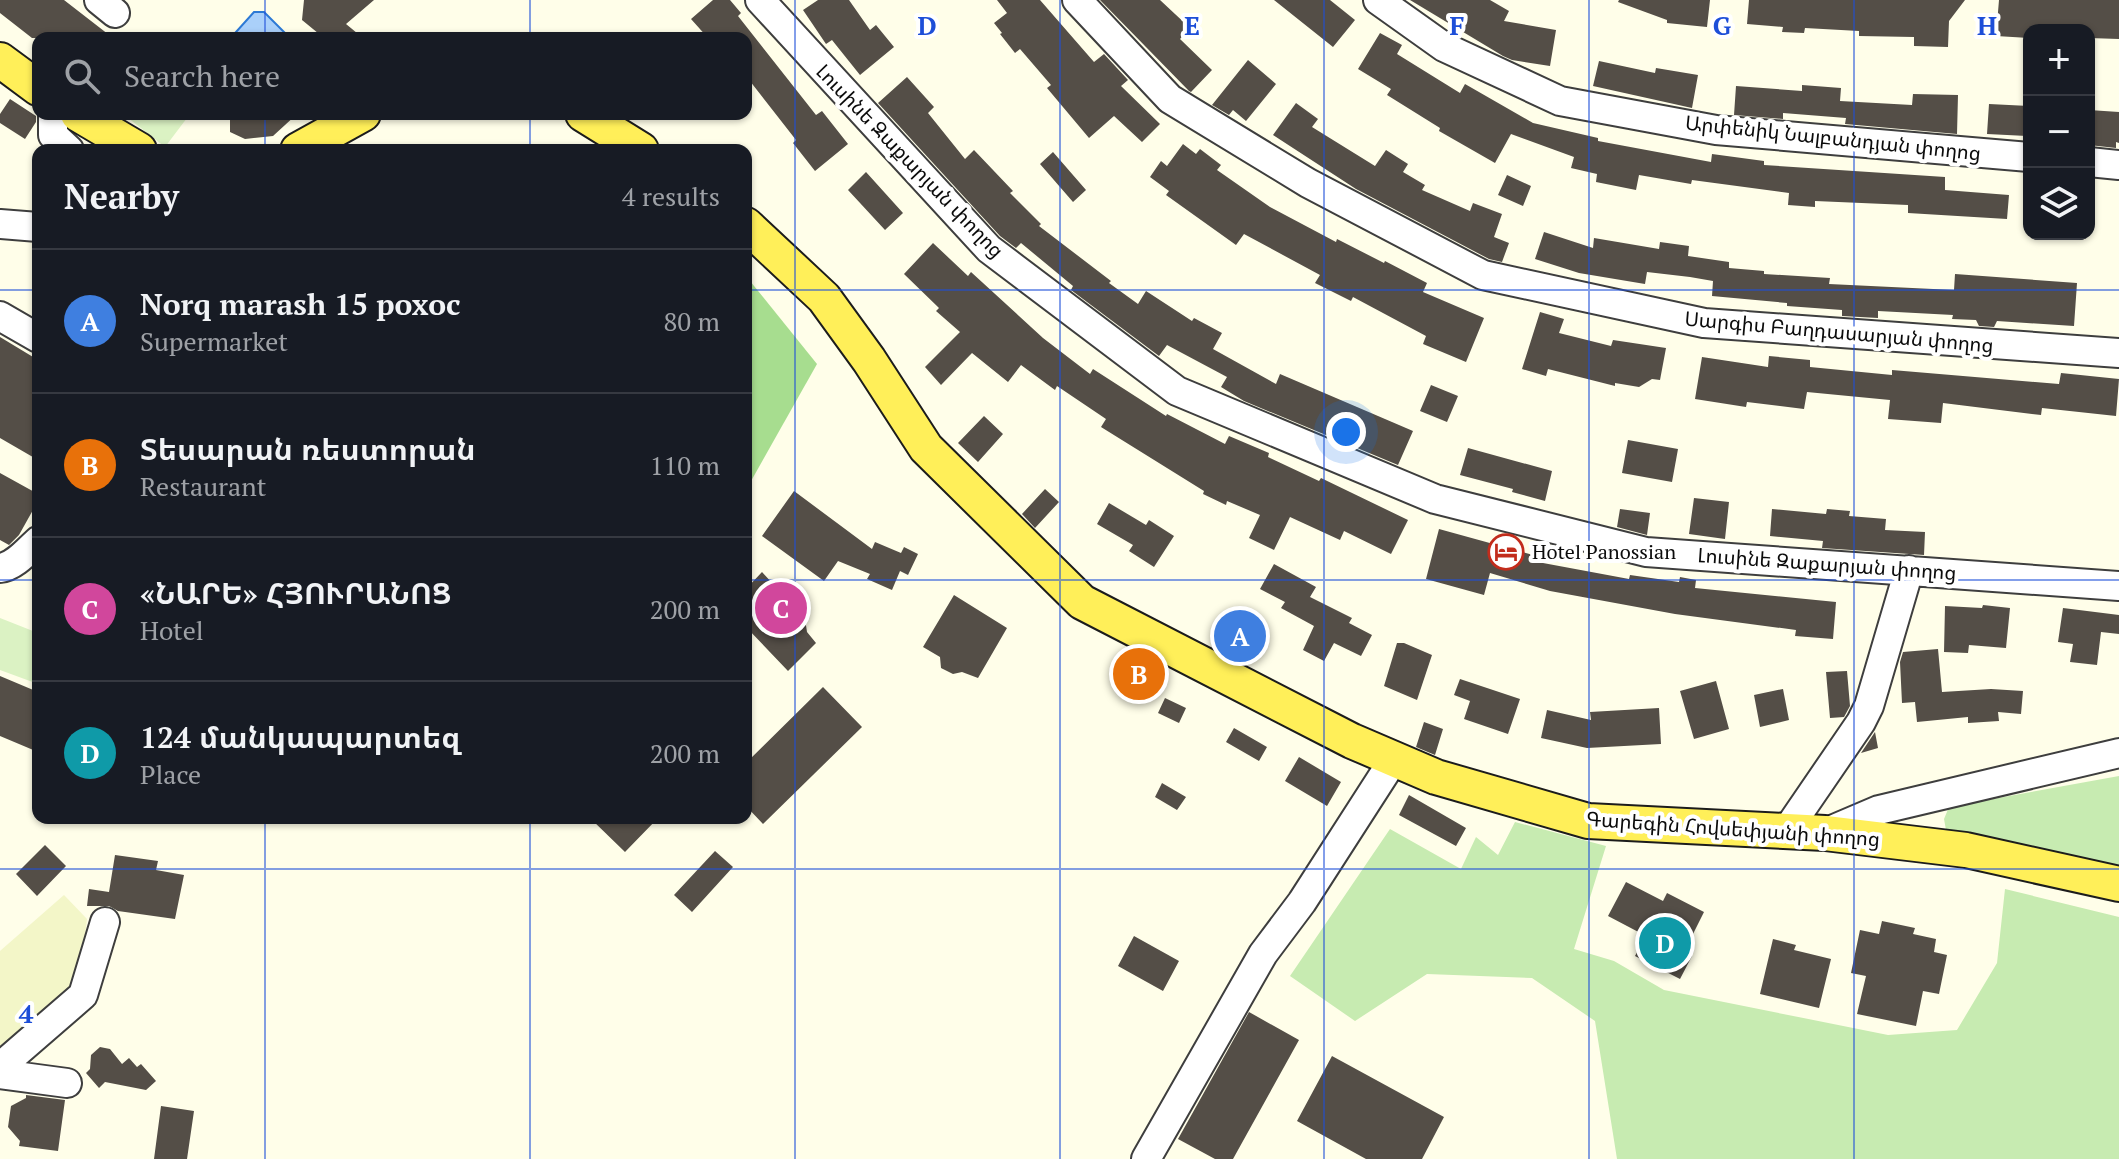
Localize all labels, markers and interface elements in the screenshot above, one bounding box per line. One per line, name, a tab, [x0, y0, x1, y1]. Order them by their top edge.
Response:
text: D	[917, 8, 937, 42]
text: E	[1184, 8, 1200, 42]
text: F	[1450, 8, 1465, 42]
text: G	[1713, 8, 1732, 42]
text: H	[1977, 8, 1997, 42]
map controls	[2023, 24, 2095, 240]
button: +	[2023, 24, 2095, 96]
search box	[32, 32, 752, 120]
icon: search	[60, 54, 104, 98]
text: Search here	[124, 56, 280, 96]
street label: Լուսինե Զաքարյան փողոց	[810, 58, 1010, 263]
button: −	[2023, 96, 2095, 168]
street label: Արփենիկ Նալբանդյան փողոց	[1684, 109, 1982, 166]
button: layers	[2023, 168, 2095, 240]
text: Nearby	[64, 174, 179, 219]
text: 4 results	[622, 179, 720, 213]
text: Norq marash 15 poxoc	[140, 284, 461, 324]
text: A	[81, 304, 99, 338]
text: 80 m	[664, 304, 720, 338]
street label: Սարգիս Բաղդասարյան փողոց	[1683, 305, 1995, 358]
text: Supermarket	[140, 324, 288, 358]
your location	[1326, 412, 1366, 452]
text: Տեսարան ռեստորան	[140, 429, 476, 469]
text: B	[82, 448, 98, 482]
text: 110 m	[650, 448, 720, 482]
text: Restaurant	[140, 469, 266, 503]
hotel icon: Hotel Panossian	[1487, 533, 1525, 571]
place label: Hotel Panossian	[1532, 538, 1676, 565]
street label: Լուսինե Զաքարյան փողոց	[1697, 541, 1957, 586]
text: «ՆԱՐԵ» ՀՅՈՒՐԱՆՈՑ	[140, 573, 452, 613]
pin: C	[755, 578, 807, 638]
text: C	[82, 592, 98, 626]
text: 200 m	[650, 592, 720, 626]
pin: A	[1214, 606, 1266, 666]
text: Hotel	[140, 613, 204, 647]
pin: B	[1113, 644, 1165, 704]
text: 124 մանկապարտեզ	[140, 717, 460, 757]
text: D	[80, 736, 100, 770]
text: 200 m	[650, 736, 720, 770]
text: Place	[140, 757, 201, 791]
street label: Գարեգին Հովսեփյանի փողոց	[1585, 805, 1881, 852]
pin: D	[1639, 913, 1691, 973]
text: 4	[19, 996, 34, 1030]

